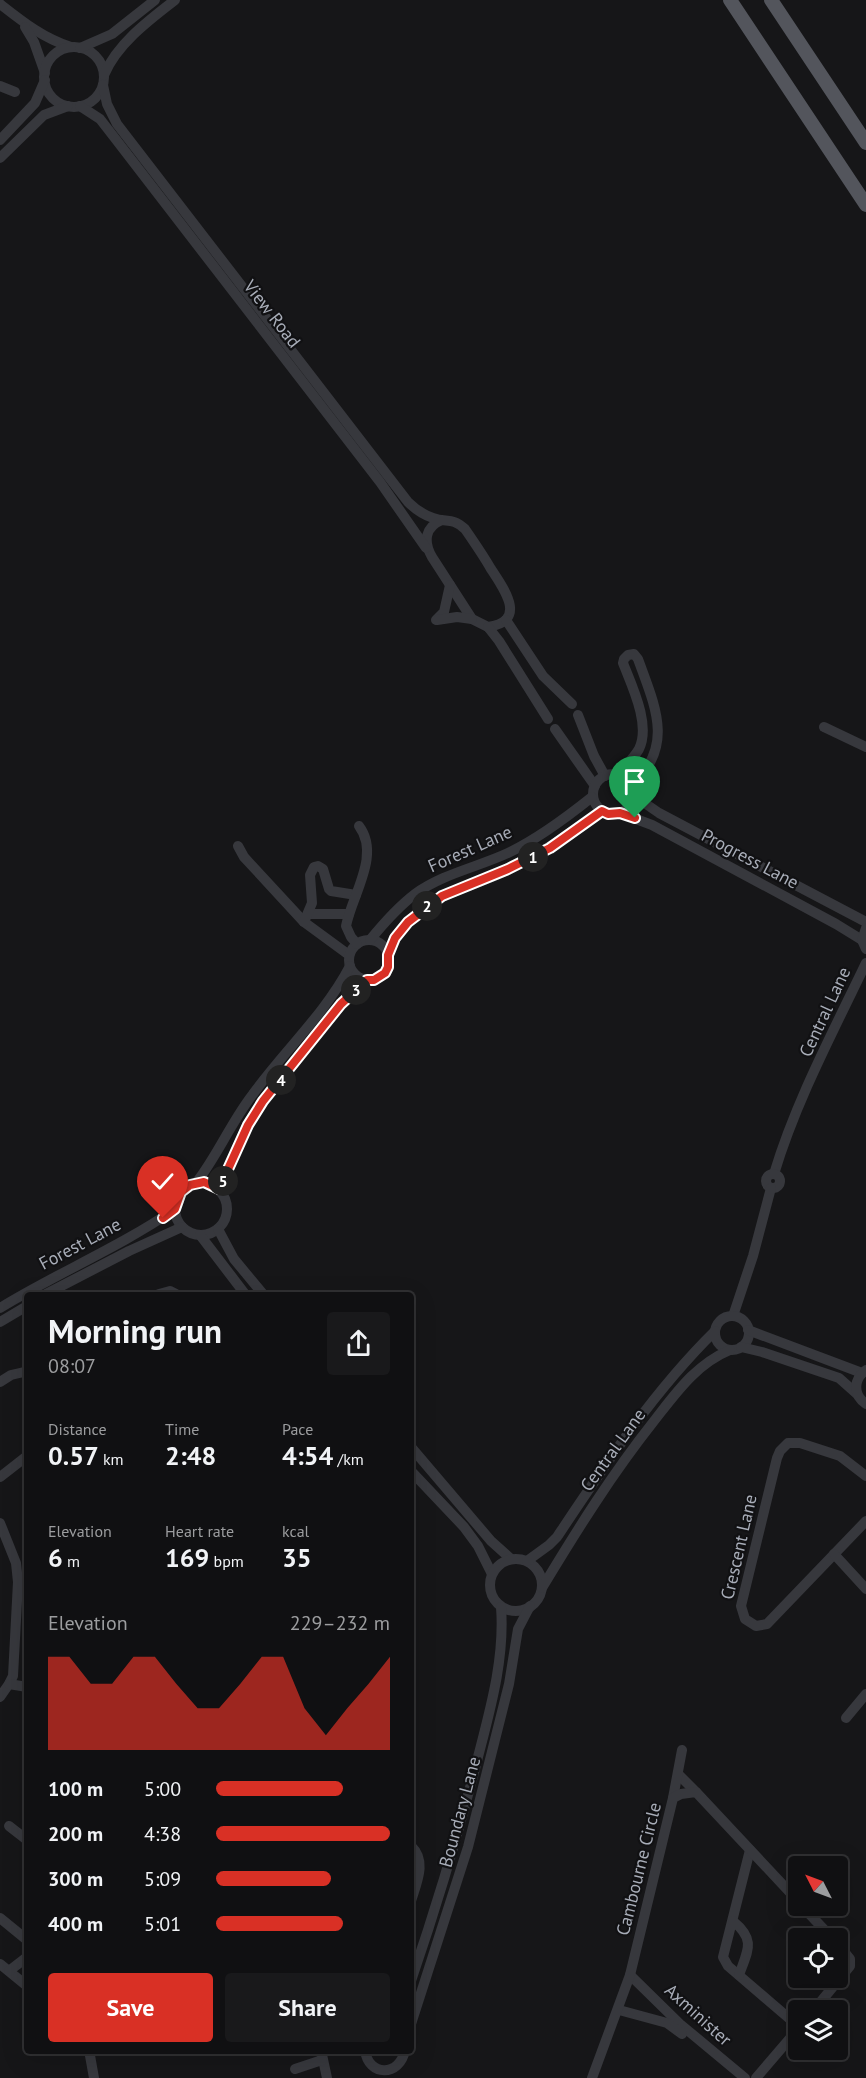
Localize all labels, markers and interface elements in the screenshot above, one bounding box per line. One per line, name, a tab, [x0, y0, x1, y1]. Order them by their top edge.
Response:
street label: View Road	[238, 274, 306, 352]
pin	[609, 756, 660, 818]
icon: arrive	[618, 765, 651, 798]
street label: Forest Lane	[424, 820, 515, 877]
street label: Progress Lane	[698, 823, 803, 894]
pin: 1	[518, 842, 548, 872]
text: 1	[528, 847, 538, 867]
pin: 2	[412, 891, 442, 921]
text: 2	[422, 896, 432, 916]
street label: Central Lane	[794, 963, 855, 1060]
pin: 3	[341, 975, 371, 1005]
text: 3	[351, 980, 361, 1000]
pin: 4	[266, 1065, 296, 1095]
text: 4	[276, 1070, 286, 1090]
pin	[137, 1156, 188, 1218]
icon: check	[146, 1165, 179, 1198]
pin: 5	[208, 1166, 238, 1196]
text: 5	[218, 1171, 228, 1191]
street label: Forest Lane	[35, 1212, 125, 1275]
text: Morning run	[48, 1309, 222, 1352]
button: share	[327, 1312, 390, 1375]
text: 08:07	[48, 1353, 96, 1379]
street label: Central Lane	[575, 1404, 650, 1496]
text: Distance	[48, 1419, 107, 1439]
text: Time	[165, 1419, 199, 1439]
text: Pace	[282, 1419, 313, 1439]
text: 0.57	[48, 1439, 99, 1472]
text: 2:48	[165, 1439, 216, 1472]
text: 4:54	[282, 1439, 333, 1472]
text: km	[99, 1449, 124, 1469]
text: /km	[333, 1449, 364, 1469]
street label: Crescent Lane	[715, 1492, 762, 1602]
text: Elevation	[48, 1521, 112, 1541]
text: Heart rate	[165, 1521, 234, 1541]
text: kcal	[282, 1521, 309, 1541]
text: 6	[48, 1541, 63, 1574]
text: 169	[165, 1541, 209, 1574]
text: 35	[282, 1541, 311, 1574]
text: m	[63, 1551, 80, 1571]
text: bpm	[209, 1551, 244, 1571]
text: Elevation	[48, 1610, 128, 1636]
text: 229–232 m	[290, 1610, 390, 1636]
street label: Boundary Lane	[434, 1754, 485, 1870]
text: 100 m	[48, 1776, 103, 1802]
text: 5:00	[144, 1776, 181, 1802]
street label: Cambourne Circle	[611, 1800, 666, 1938]
text: 200 m	[48, 1821, 103, 1847]
text: 4:38	[144, 1821, 181, 1847]
north arrow	[788, 1856, 848, 1916]
map controls	[788, 1856, 848, 2060]
text: 300 m	[48, 1866, 103, 1892]
text: 5:09	[144, 1866, 181, 1892]
text: 400 m	[48, 1911, 103, 1937]
text: 5:01	[144, 1911, 181, 1937]
button: locate	[788, 1928, 848, 1988]
button: Save	[48, 1973, 213, 2042]
button: Share	[225, 1973, 390, 2042]
street label: Axminister	[660, 1979, 737, 2051]
button: layers	[788, 2000, 848, 2060]

